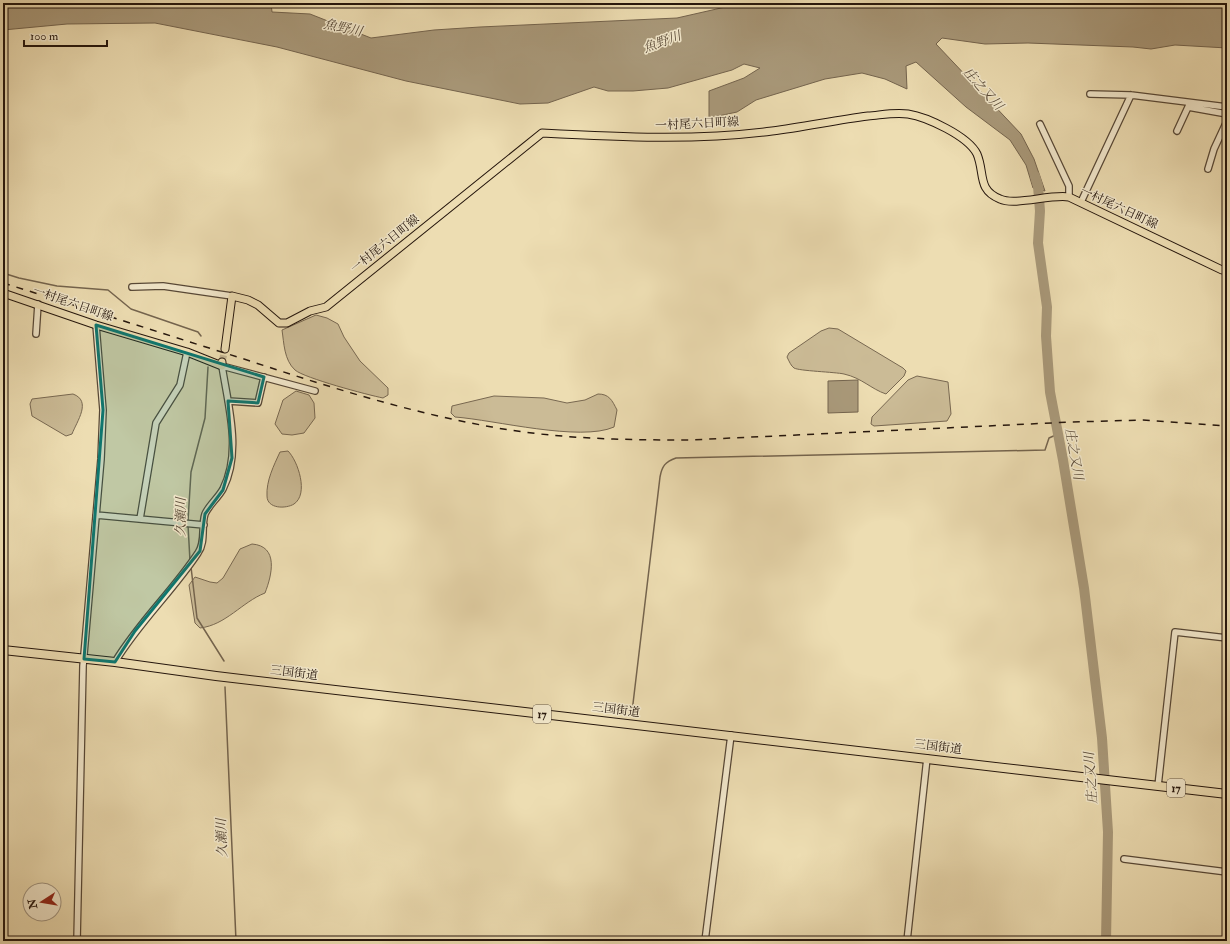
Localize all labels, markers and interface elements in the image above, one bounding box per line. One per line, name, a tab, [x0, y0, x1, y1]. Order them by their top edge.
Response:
water label: 魚野川	[322, 16, 366, 40]
scale bar	[24, 22, 107, 48]
water label: 魚野川	[641, 27, 685, 56]
text: 100 m	[30, 29, 59, 44]
water label: 庄之又川	[960, 64, 1008, 115]
street label: 一村尾六日町線	[655, 114, 739, 134]
street label: 一村尾六日町線	[1078, 183, 1160, 233]
street label: 一村尾六日町線	[348, 212, 422, 276]
street label: 一村尾六日町線	[31, 283, 115, 325]
water label: 庄之又川	[1062, 427, 1087, 483]
water label: 久瀬川	[173, 495, 189, 537]
street label: 三国街道	[269, 663, 319, 683]
street label: 三国街道	[591, 700, 641, 720]
road number: 17	[533, 705, 551, 723]
street label: 三国街道	[913, 737, 963, 757]
water label: 庄之又川	[1081, 750, 1101, 805]
road number: 17	[1167, 779, 1185, 797]
water label: 久瀬川	[213, 816, 231, 858]
north arrow	[22, 882, 62, 922]
text: N	[25, 897, 40, 911]

